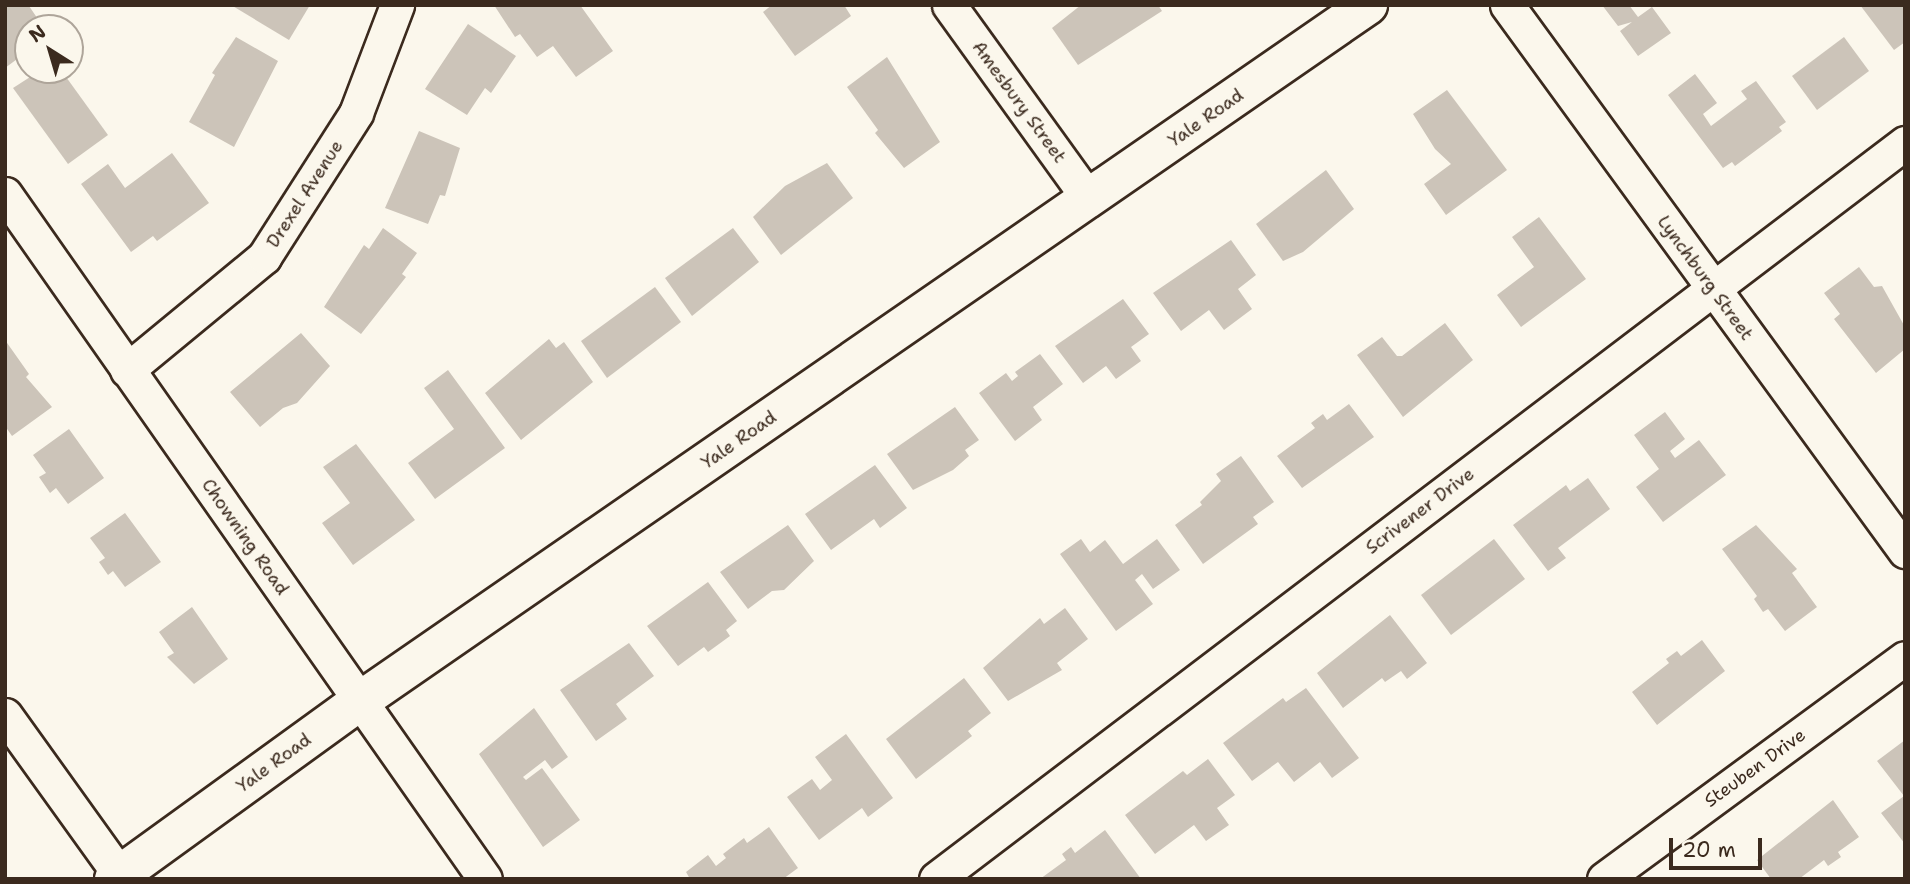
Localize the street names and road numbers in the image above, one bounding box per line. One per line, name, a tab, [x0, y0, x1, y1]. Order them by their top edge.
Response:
street label: Amesbury Street	[968, 37, 1070, 167]
street label: Yale Road	[1164, 84, 1248, 152]
street label: Drexel Avenue	[262, 136, 348, 252]
street label: Lynchburg Street	[1653, 211, 1757, 345]
street label: Yale Road	[697, 406, 781, 474]
street label: Scrivener Drive	[1362, 463, 1478, 559]
street label: Chowning Road	[197, 475, 293, 599]
street label: Steuben Drive	[1700, 724, 1810, 812]
street label: Yale Road	[233, 729, 315, 797]

